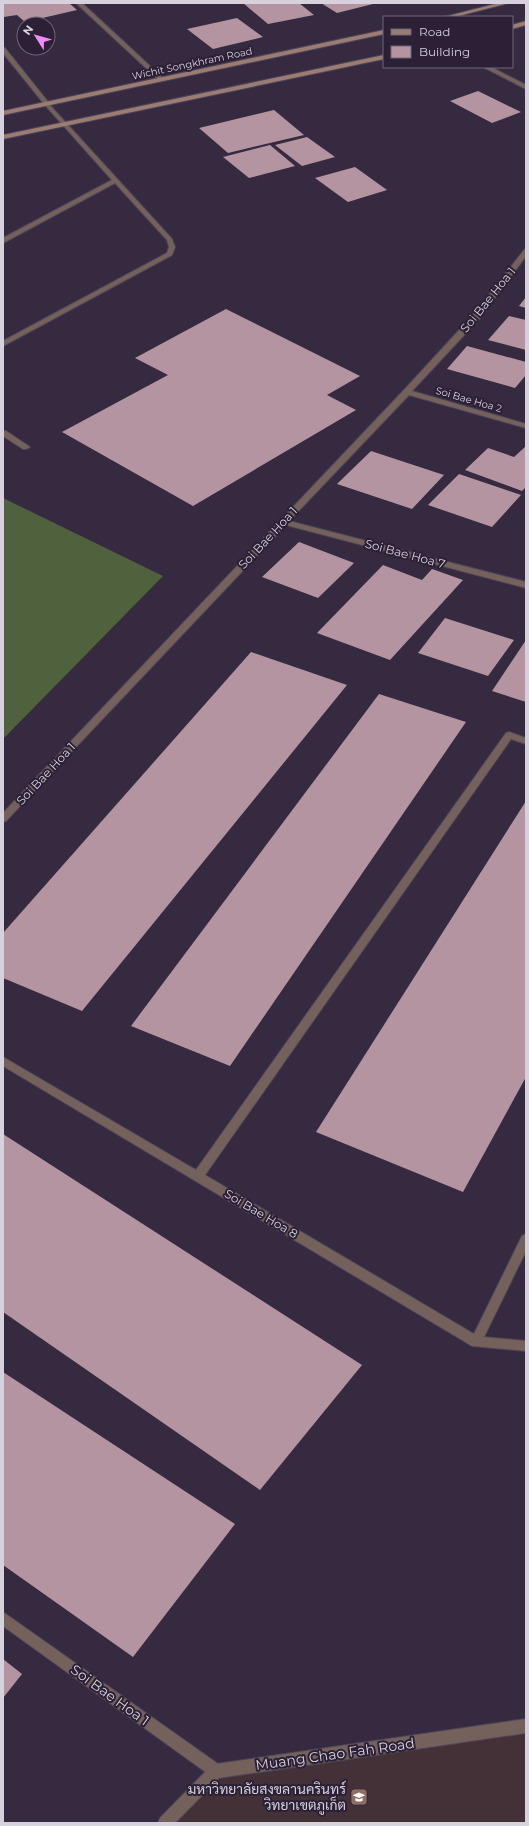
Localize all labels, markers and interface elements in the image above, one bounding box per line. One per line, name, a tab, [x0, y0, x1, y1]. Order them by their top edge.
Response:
north arrow	[16, 16, 56, 56]
legend	[383, 16, 513, 68]
text: N	[20, 22, 36, 38]
text: Road	[419, 24, 450, 39]
street label: Wichit Songkhram Road	[131, 44, 254, 83]
text: Building	[419, 44, 470, 59]
street label: Soi Bae Hoa 1	[457, 264, 518, 335]
street label: Soi Bae Hoa 2	[434, 384, 504, 415]
street label: Soi Bae Hoa 1	[235, 503, 300, 572]
street label: Soi Bae Hoa 7	[363, 536, 447, 571]
street label: Soi Bae Hoa 1	[13, 739, 78, 808]
street label: Soi Bae Hoa 8	[222, 1186, 301, 1242]
street label: Soi Bae Hoa 1	[67, 1660, 153, 1730]
street label: Muang Chao Fah Road	[254, 1734, 416, 1774]
place label: มหาวิทยาลัยสงขลานครินทร์ วิทยาเขตภูเก็ต	[188, 1780, 346, 1815]
school or university icon: มหาวิทยาลัยสงขลานครินทร์ วิทยาเขตภูเก็ต	[349, 1787, 369, 1807]

